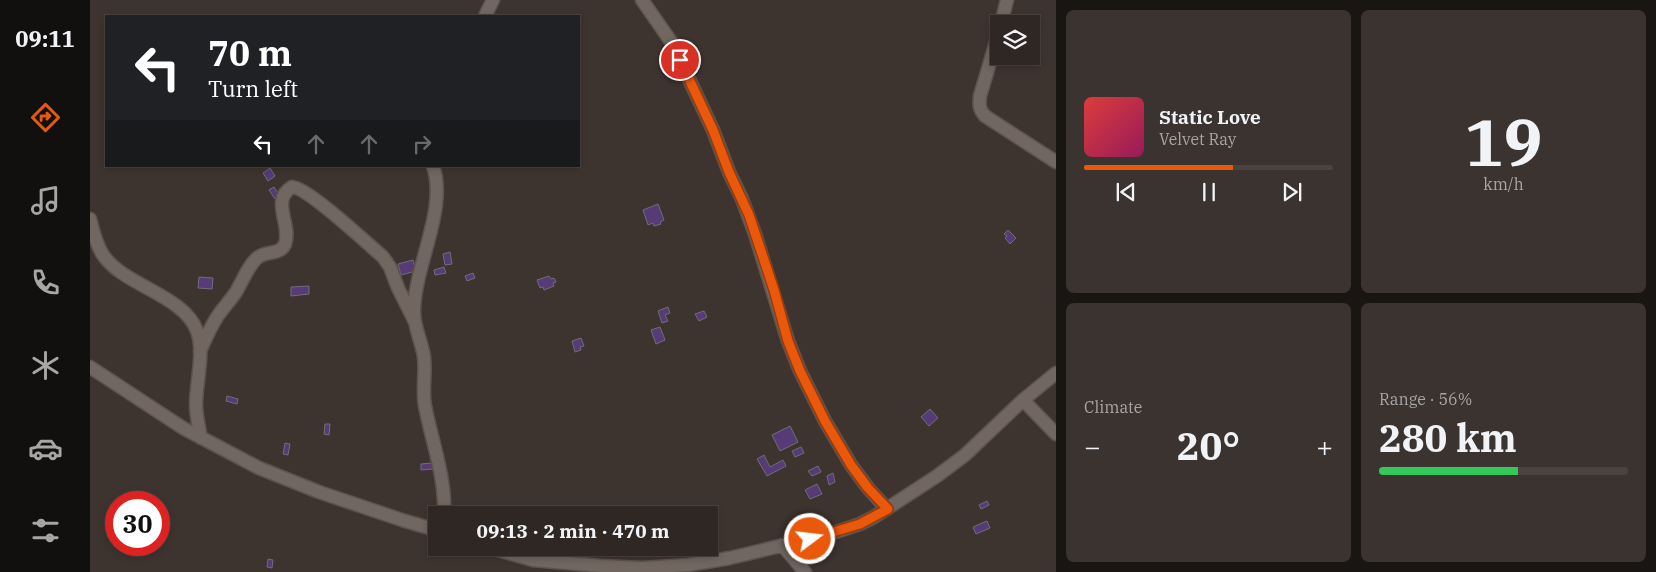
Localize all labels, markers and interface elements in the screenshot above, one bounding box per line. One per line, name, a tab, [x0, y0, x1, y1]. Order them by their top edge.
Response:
map controls	[990, 15, 1040, 65]
button: layers	[990, 15, 1040, 65]
text: 09:11	[15, 24, 75, 53]
text: 70 m	[208, 30, 292, 76]
icon: left	[125, 35, 190, 100]
pin	[659, 39, 701, 81]
icon: arrive	[666, 46, 694, 74]
text: Turn left	[208, 74, 298, 103]
text: 19	[1464, 99, 1543, 184]
icon: directions	[28, 100, 63, 135]
text: Static Love	[1159, 105, 1261, 129]
text: Velvet Ray	[1159, 129, 1236, 149]
icon: left	[249, 130, 277, 158]
icon: ahead	[302, 130, 330, 158]
icon: ahead	[355, 130, 383, 158]
icon: right	[408, 130, 436, 158]
text: km/h	[1483, 174, 1524, 194]
icon: previous	[1112, 178, 1140, 206]
icon: pause	[1195, 178, 1223, 206]
icon: next	[1278, 178, 1306, 206]
icon: music	[28, 183, 63, 218]
icon: phone	[28, 265, 63, 300]
icon: climate	[28, 348, 63, 383]
text: Range · 56%	[1379, 389, 1472, 409]
text: Climate	[1084, 397, 1142, 417]
text: 280 km	[1379, 413, 1517, 462]
text: 20°	[1177, 421, 1240, 470]
text: −	[1084, 428, 1101, 465]
text: +	[1316, 428, 1333, 465]
icon: car	[28, 431, 63, 466]
speed limit sign: 30	[105, 491, 170, 556]
position arrow	[783, 512, 835, 564]
icon: filters	[28, 513, 63, 548]
text: 09:13 · 2 min · 470 m	[477, 519, 669, 543]

